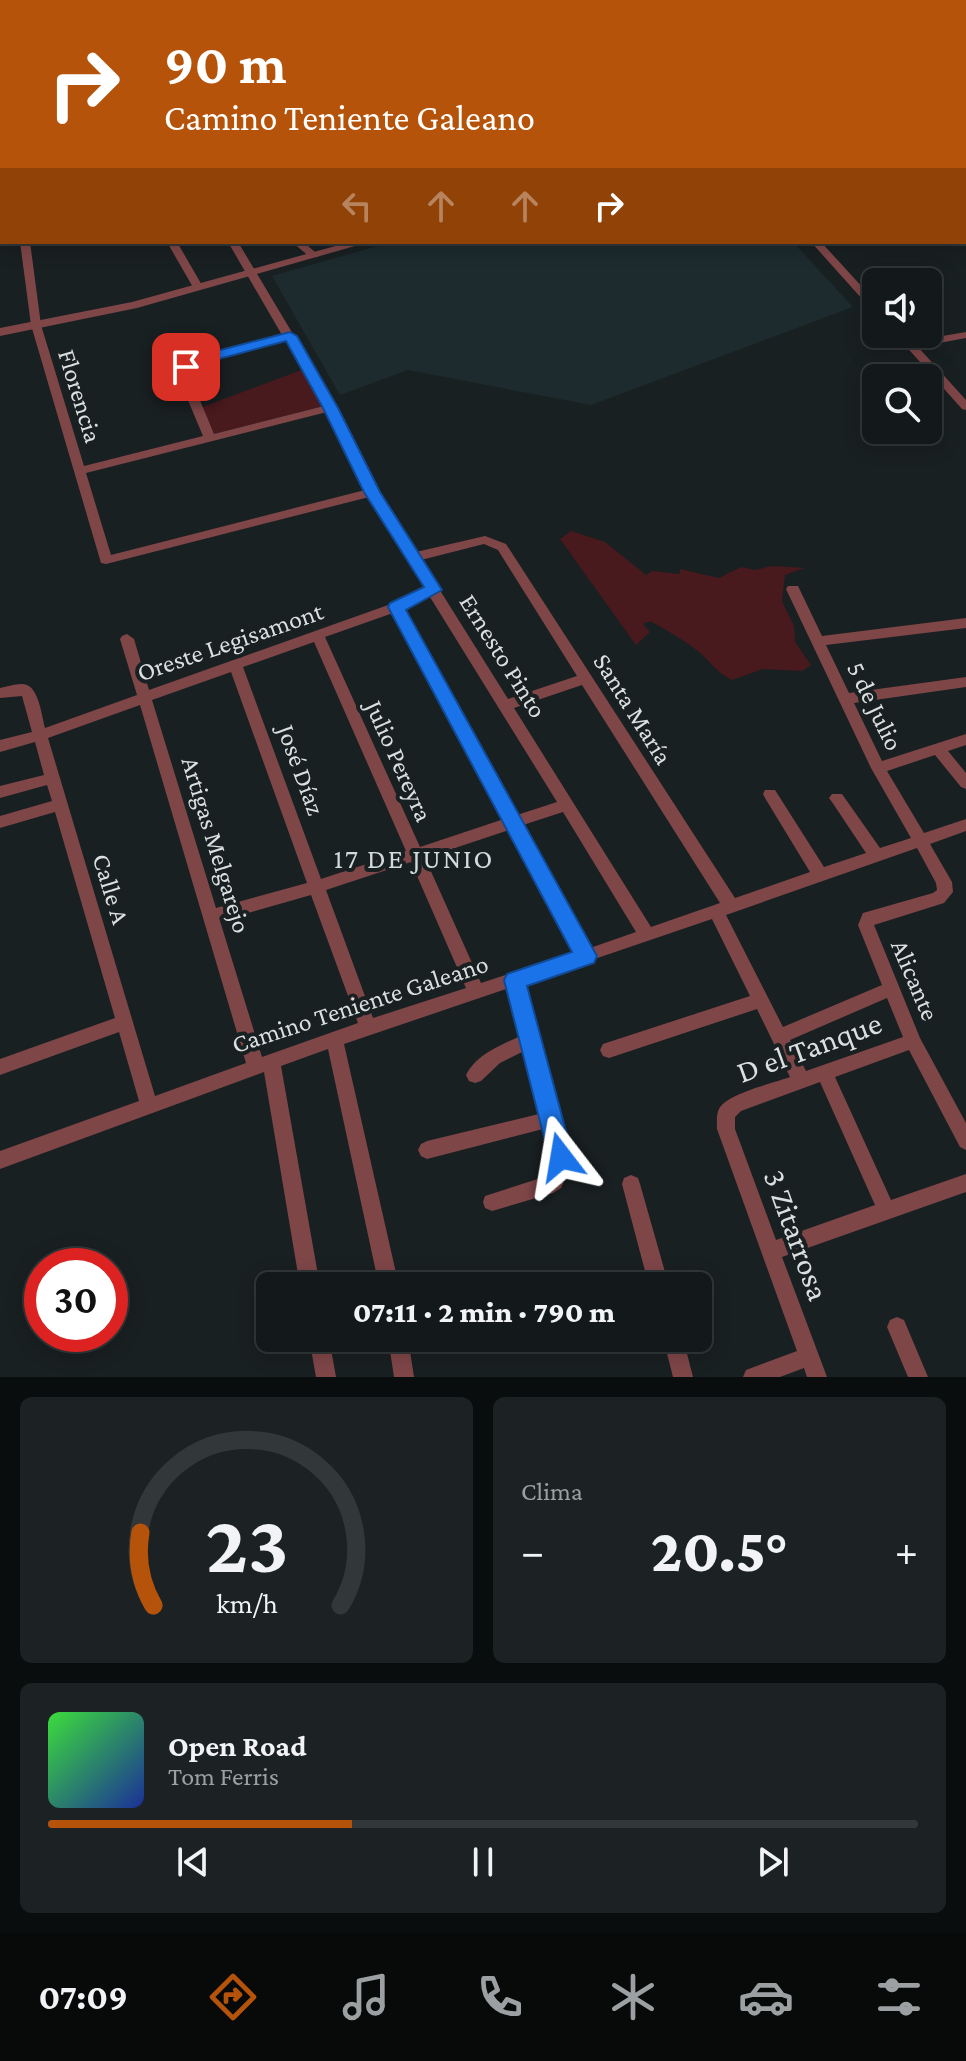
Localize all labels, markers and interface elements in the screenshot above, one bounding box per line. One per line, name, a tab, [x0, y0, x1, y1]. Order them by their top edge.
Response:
icon: right	[32, 32, 136, 136]
text: 90 m	[164, 33, 287, 95]
text: Camino Teniente Galeano	[164, 98, 535, 138]
icon: left	[335, 184, 379, 228]
icon: ahead	[419, 184, 463, 228]
icon: ahead	[503, 184, 547, 228]
icon: right	[587, 184, 631, 228]
map controls	[862, 268, 942, 444]
button: sound	[862, 268, 942, 348]
pin	[152, 333, 220, 401]
icon: arrive	[164, 345, 208, 389]
street label: Florencia	[52, 346, 108, 446]
button: search	[862, 364, 942, 444]
street label: Ernesto Pinto	[454, 589, 552, 723]
street label: Oreste Legisamont	[133, 596, 327, 687]
street label: Santa María	[588, 648, 678, 770]
street label: 5 de Julio	[841, 657, 909, 755]
street label: Julio Pereyra	[359, 694, 439, 826]
street label: José Díaz	[271, 719, 331, 819]
street label: Artigas Melgarejo	[175, 753, 257, 937]
district label: 17 DE JUNIO	[334, 843, 494, 874]
street label: Calle A	[87, 850, 135, 928]
street label: Alicante	[885, 935, 945, 1025]
street label: Camino Teniente Galeano	[228, 949, 492, 1059]
street label: D el Tanque	[732, 1004, 886, 1090]
position arrow	[519, 1115, 603, 1199]
street label: 3 Zitarrosa	[757, 1165, 837, 1306]
speed limit sign: 30	[24, 1248, 128, 1352]
text: 07:11 · 2 min · 790 m	[353, 1295, 615, 1328]
text: Clima	[521, 1477, 583, 1506]
text: 23	[205, 1497, 288, 1590]
text: 20.5°	[651, 1517, 788, 1584]
text: −	[521, 1527, 544, 1575]
text: +	[895, 1527, 918, 1575]
text: km/h	[216, 1587, 277, 1619]
text: Open Road	[168, 1729, 307, 1762]
text: Tom Ferris	[168, 1762, 279, 1791]
icon: previous	[171, 1840, 215, 1884]
icon: pause	[461, 1840, 505, 1884]
icon: next	[751, 1840, 795, 1884]
icon: directions	[205, 1969, 261, 2025]
icon: music	[338, 1969, 394, 2025]
icon: phone	[472, 1969, 528, 2025]
icon: climate	[605, 1969, 661, 2025]
icon: car	[738, 1969, 794, 2025]
icon: filters	[871, 1969, 927, 2025]
text: 07:09	[39, 1977, 128, 2017]

